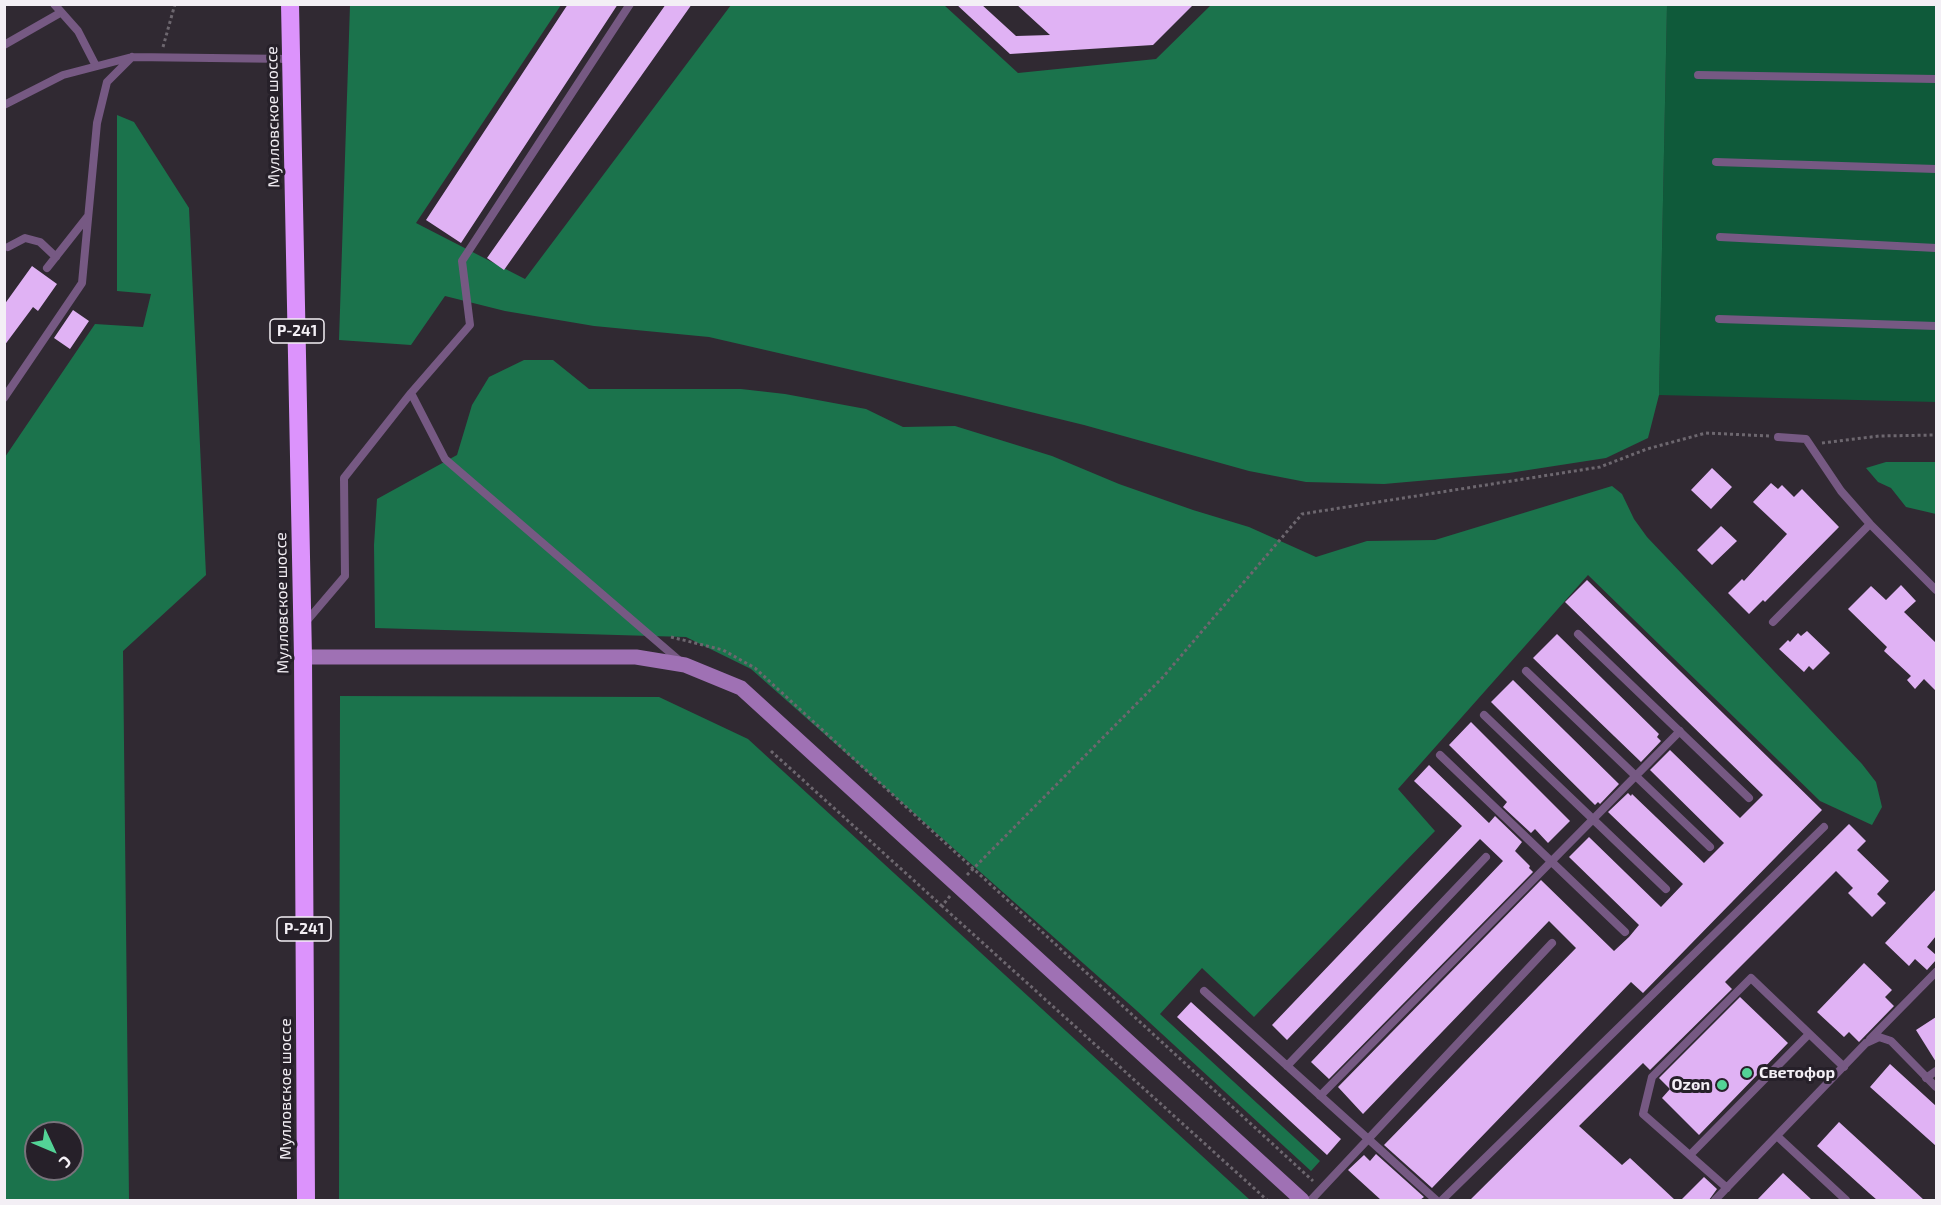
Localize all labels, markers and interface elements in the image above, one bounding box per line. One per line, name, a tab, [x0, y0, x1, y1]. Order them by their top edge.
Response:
street label: Мулловское шоссе	[262, 46, 284, 188]
road number: Р-241	[270, 319, 324, 343]
street label: Мулловское шоссе	[271, 532, 293, 674]
road number: Р-241	[277, 917, 331, 941]
street label: Мулловское шоссе	[276, 1018, 296, 1160]
place label: Светофор	[1759, 1063, 1835, 1083]
marker: Светофор	[1740, 1066, 1754, 1080]
place label: Ozon	[1672, 1075, 1710, 1095]
marker: Ozon	[1715, 1078, 1729, 1092]
north arrow	[24, 1121, 84, 1181]
text: С	[56, 1152, 76, 1172]

